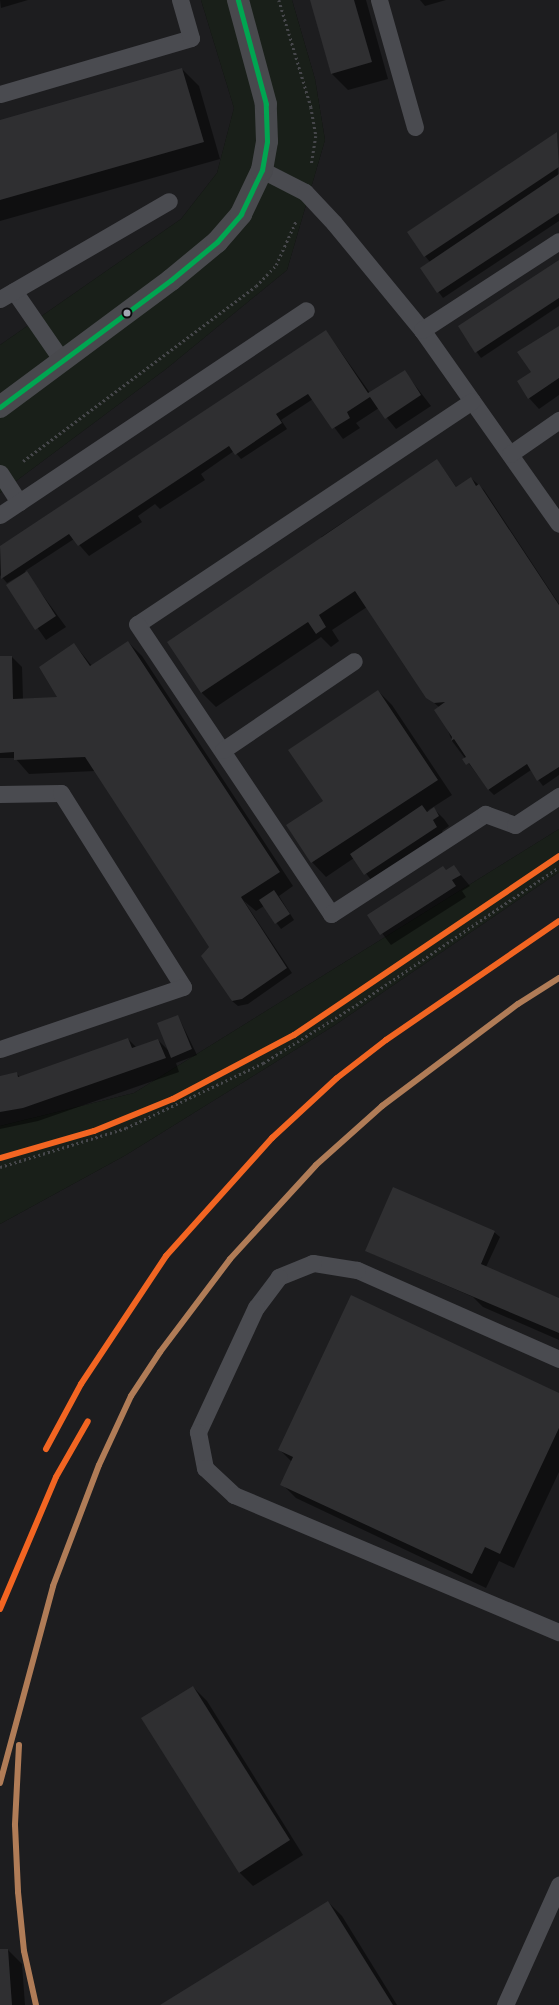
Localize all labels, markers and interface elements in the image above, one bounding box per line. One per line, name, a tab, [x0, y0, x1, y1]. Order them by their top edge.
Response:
unlabelled marker	[122, 308, 132, 318]

